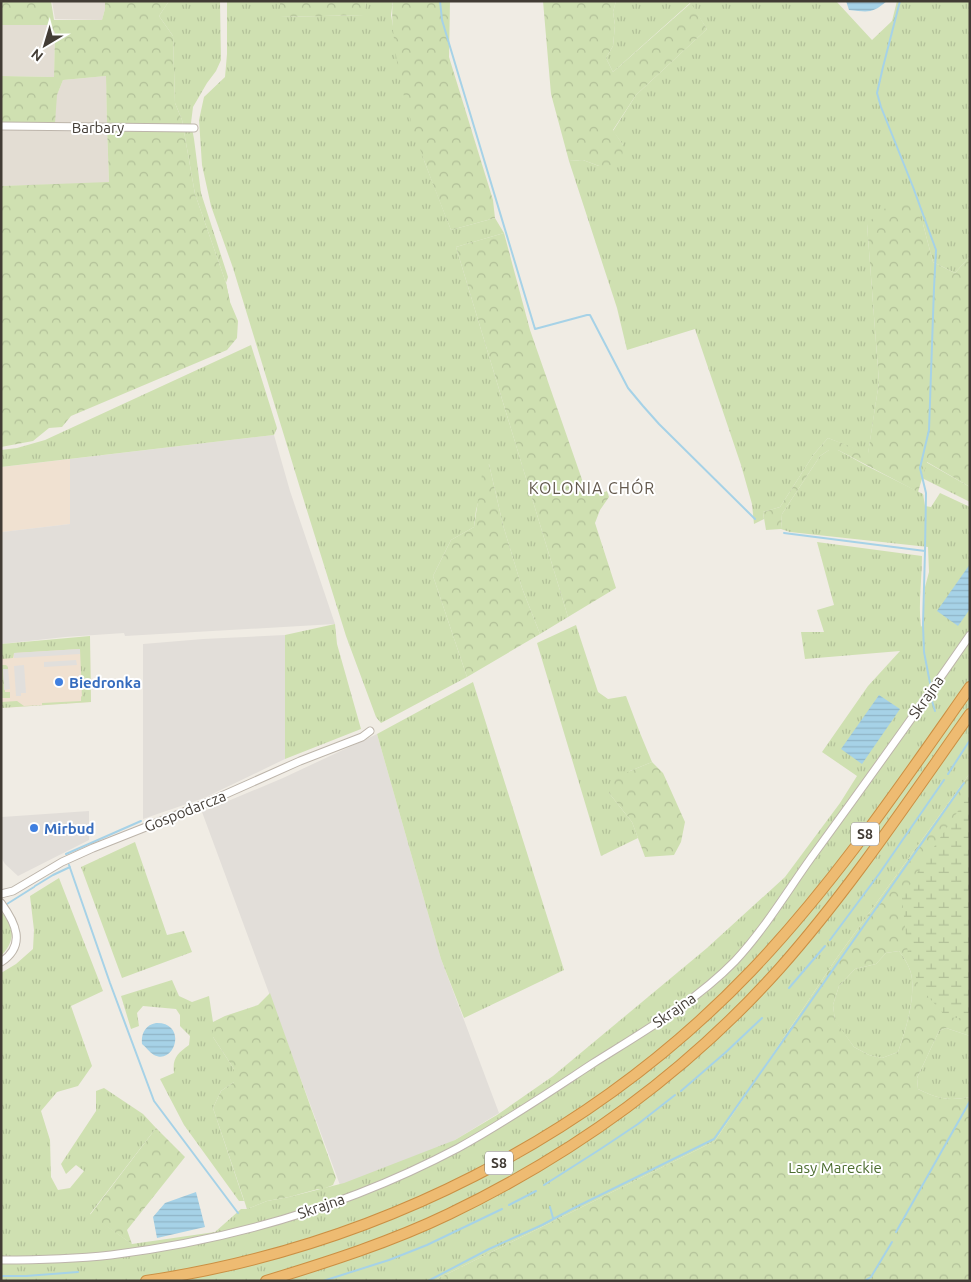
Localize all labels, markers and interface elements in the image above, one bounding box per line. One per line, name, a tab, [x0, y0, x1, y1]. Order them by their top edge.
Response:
north arrow	[20, 20, 70, 70]
text: N	[28, 46, 46, 65]
street label: Barbary	[72, 119, 124, 136]
district label: KOLONIA CHÓR	[529, 478, 655, 497]
street label: Skrajna	[905, 672, 947, 722]
place label: Biedronka	[69, 674, 141, 691]
marker: Biedronka	[53, 676, 65, 688]
street label: Gospodarcza	[142, 787, 228, 835]
place label: Mirbud	[44, 820, 94, 837]
marker: Mirbud	[28, 822, 40, 834]
road number: S8	[851, 822, 879, 846]
street label: Skrajna	[649, 989, 699, 1031]
road number: S8	[485, 1152, 513, 1174]
park label: Lasy Mareckie	[788, 1159, 882, 1176]
street label: Skrajna	[295, 1190, 347, 1222]

